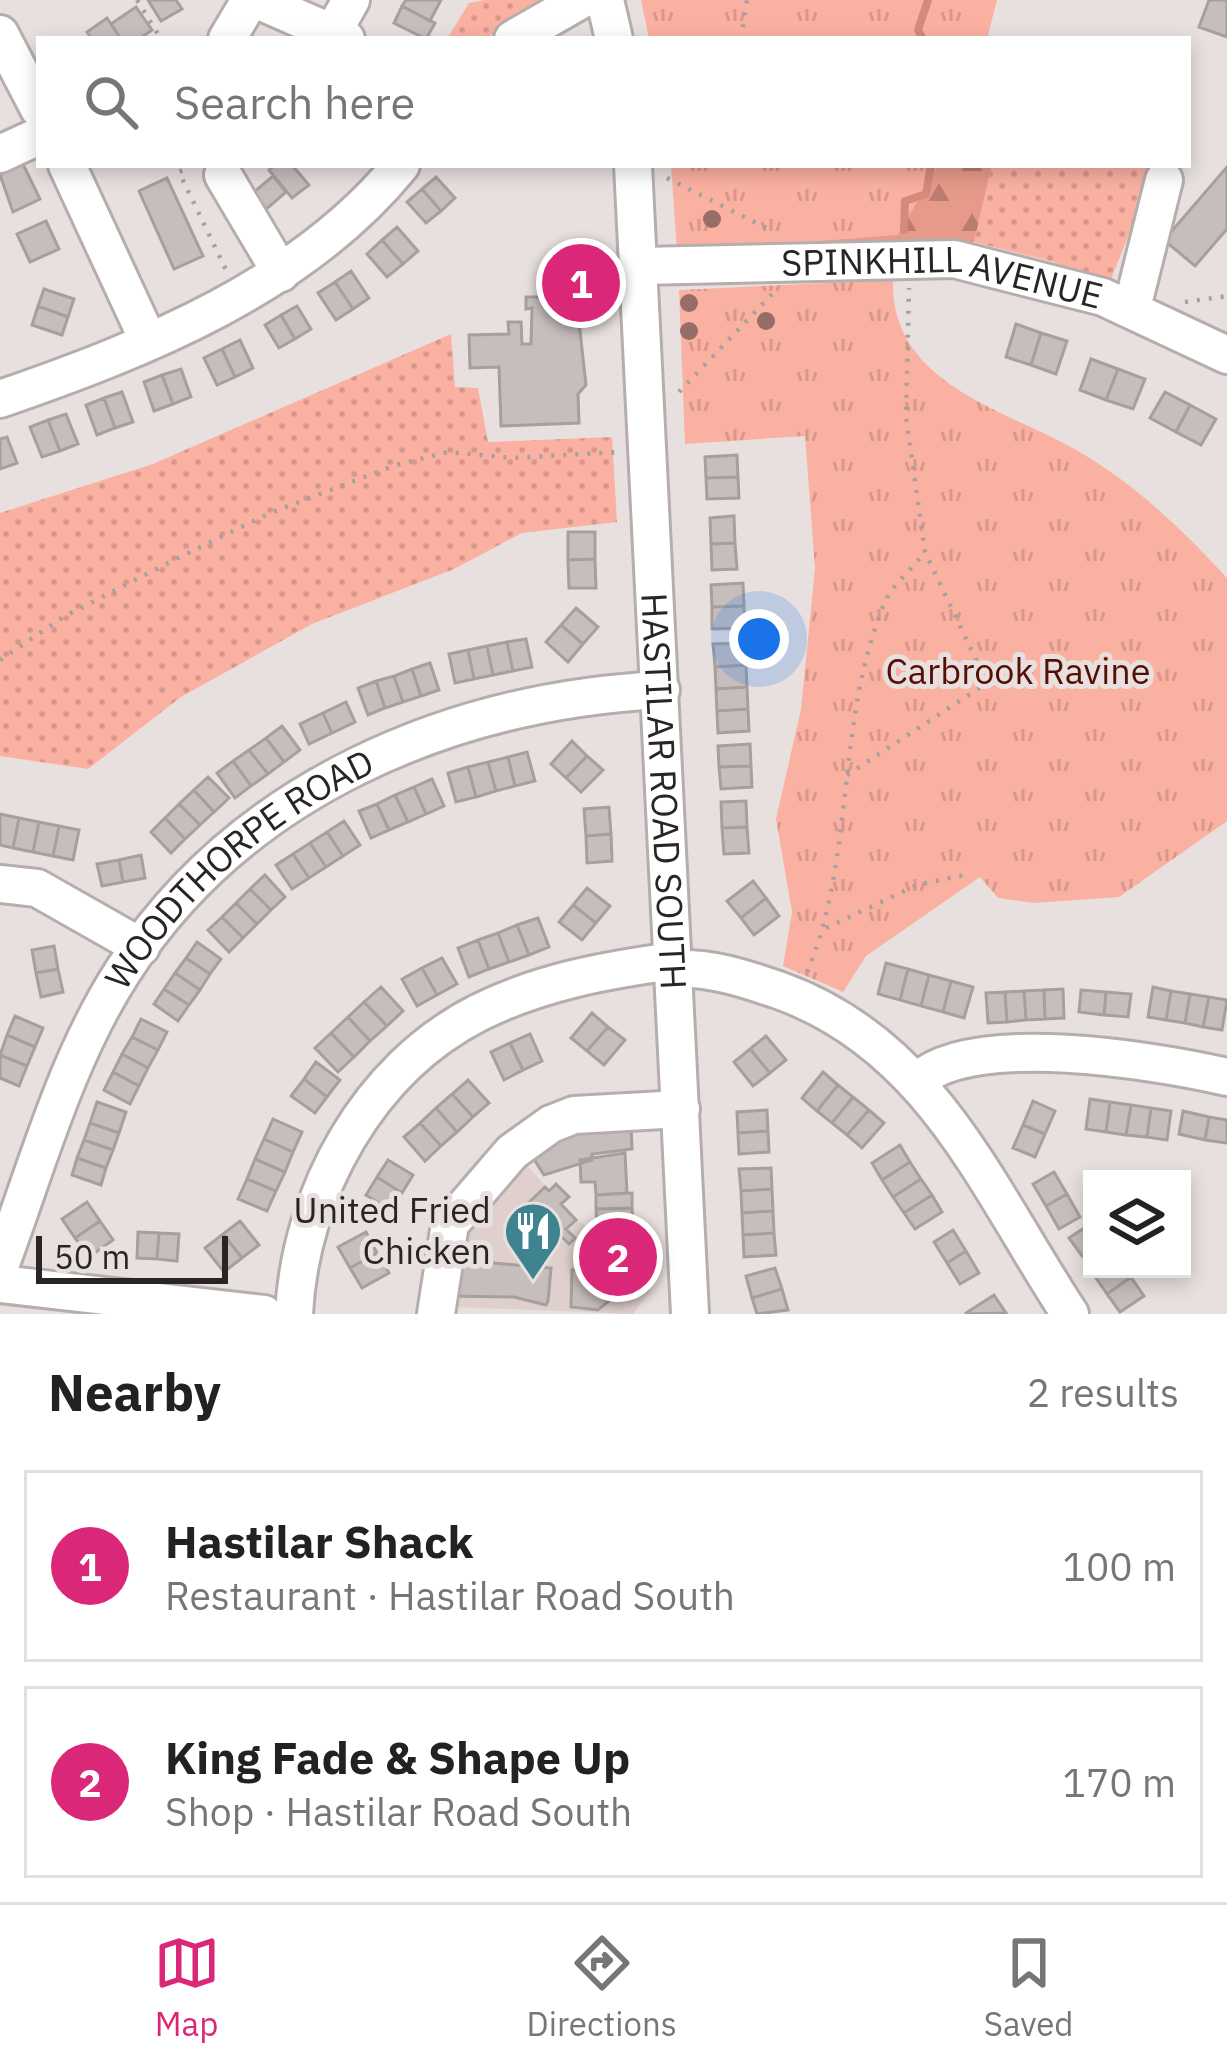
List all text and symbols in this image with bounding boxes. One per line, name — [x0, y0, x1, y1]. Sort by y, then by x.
search box — [36, 36, 1191, 168]
icon: search — [78, 69, 144, 135]
text: Search here — [174, 73, 415, 131]
street label: SPINKHILL AVENUE — [781, 235, 1108, 319]
pin: 1 — [542, 238, 620, 328]
street label: HASTILAR ROAD SOUTH — [631, 592, 698, 991]
your location — [729, 609, 789, 669]
park label: Carbrook Ravine — [885, 647, 1151, 694]
street label: WOODTHORPE ROAD — [94, 738, 381, 998]
map controls — [1083, 1170, 1191, 1278]
button: layers — [1083, 1170, 1191, 1278]
place label: United Fried Chicken — [293, 1186, 491, 1274]
restaurant icon: United Fried Chicken — [502, 1200, 564, 1282]
pin: 2 — [579, 1212, 657, 1302]
scale bar — [36, 1230, 228, 1283]
text: 50 m — [54, 1235, 130, 1278]
text: Nearby — [48, 1359, 221, 1425]
text: 2 results — [1027, 1367, 1179, 1418]
text: Hastilar Shack — [165, 1512, 473, 1570]
text: 1 — [78, 1541, 102, 1592]
text: 100 m — [1063, 1541, 1176, 1592]
text: Restaurant · Hastilar Road South — [165, 1570, 735, 1621]
text: King Fade & Shape Up — [165, 1728, 630, 1786]
text: 2 — [78, 1757, 102, 1808]
text: 170 m — [1063, 1757, 1176, 1808]
text: Shop · Hastilar Road South — [165, 1786, 632, 1837]
tab: Map — [154, 1930, 220, 2045]
tab: Directions — [527, 1930, 677, 2045]
tab: Saved — [984, 1930, 1073, 2045]

